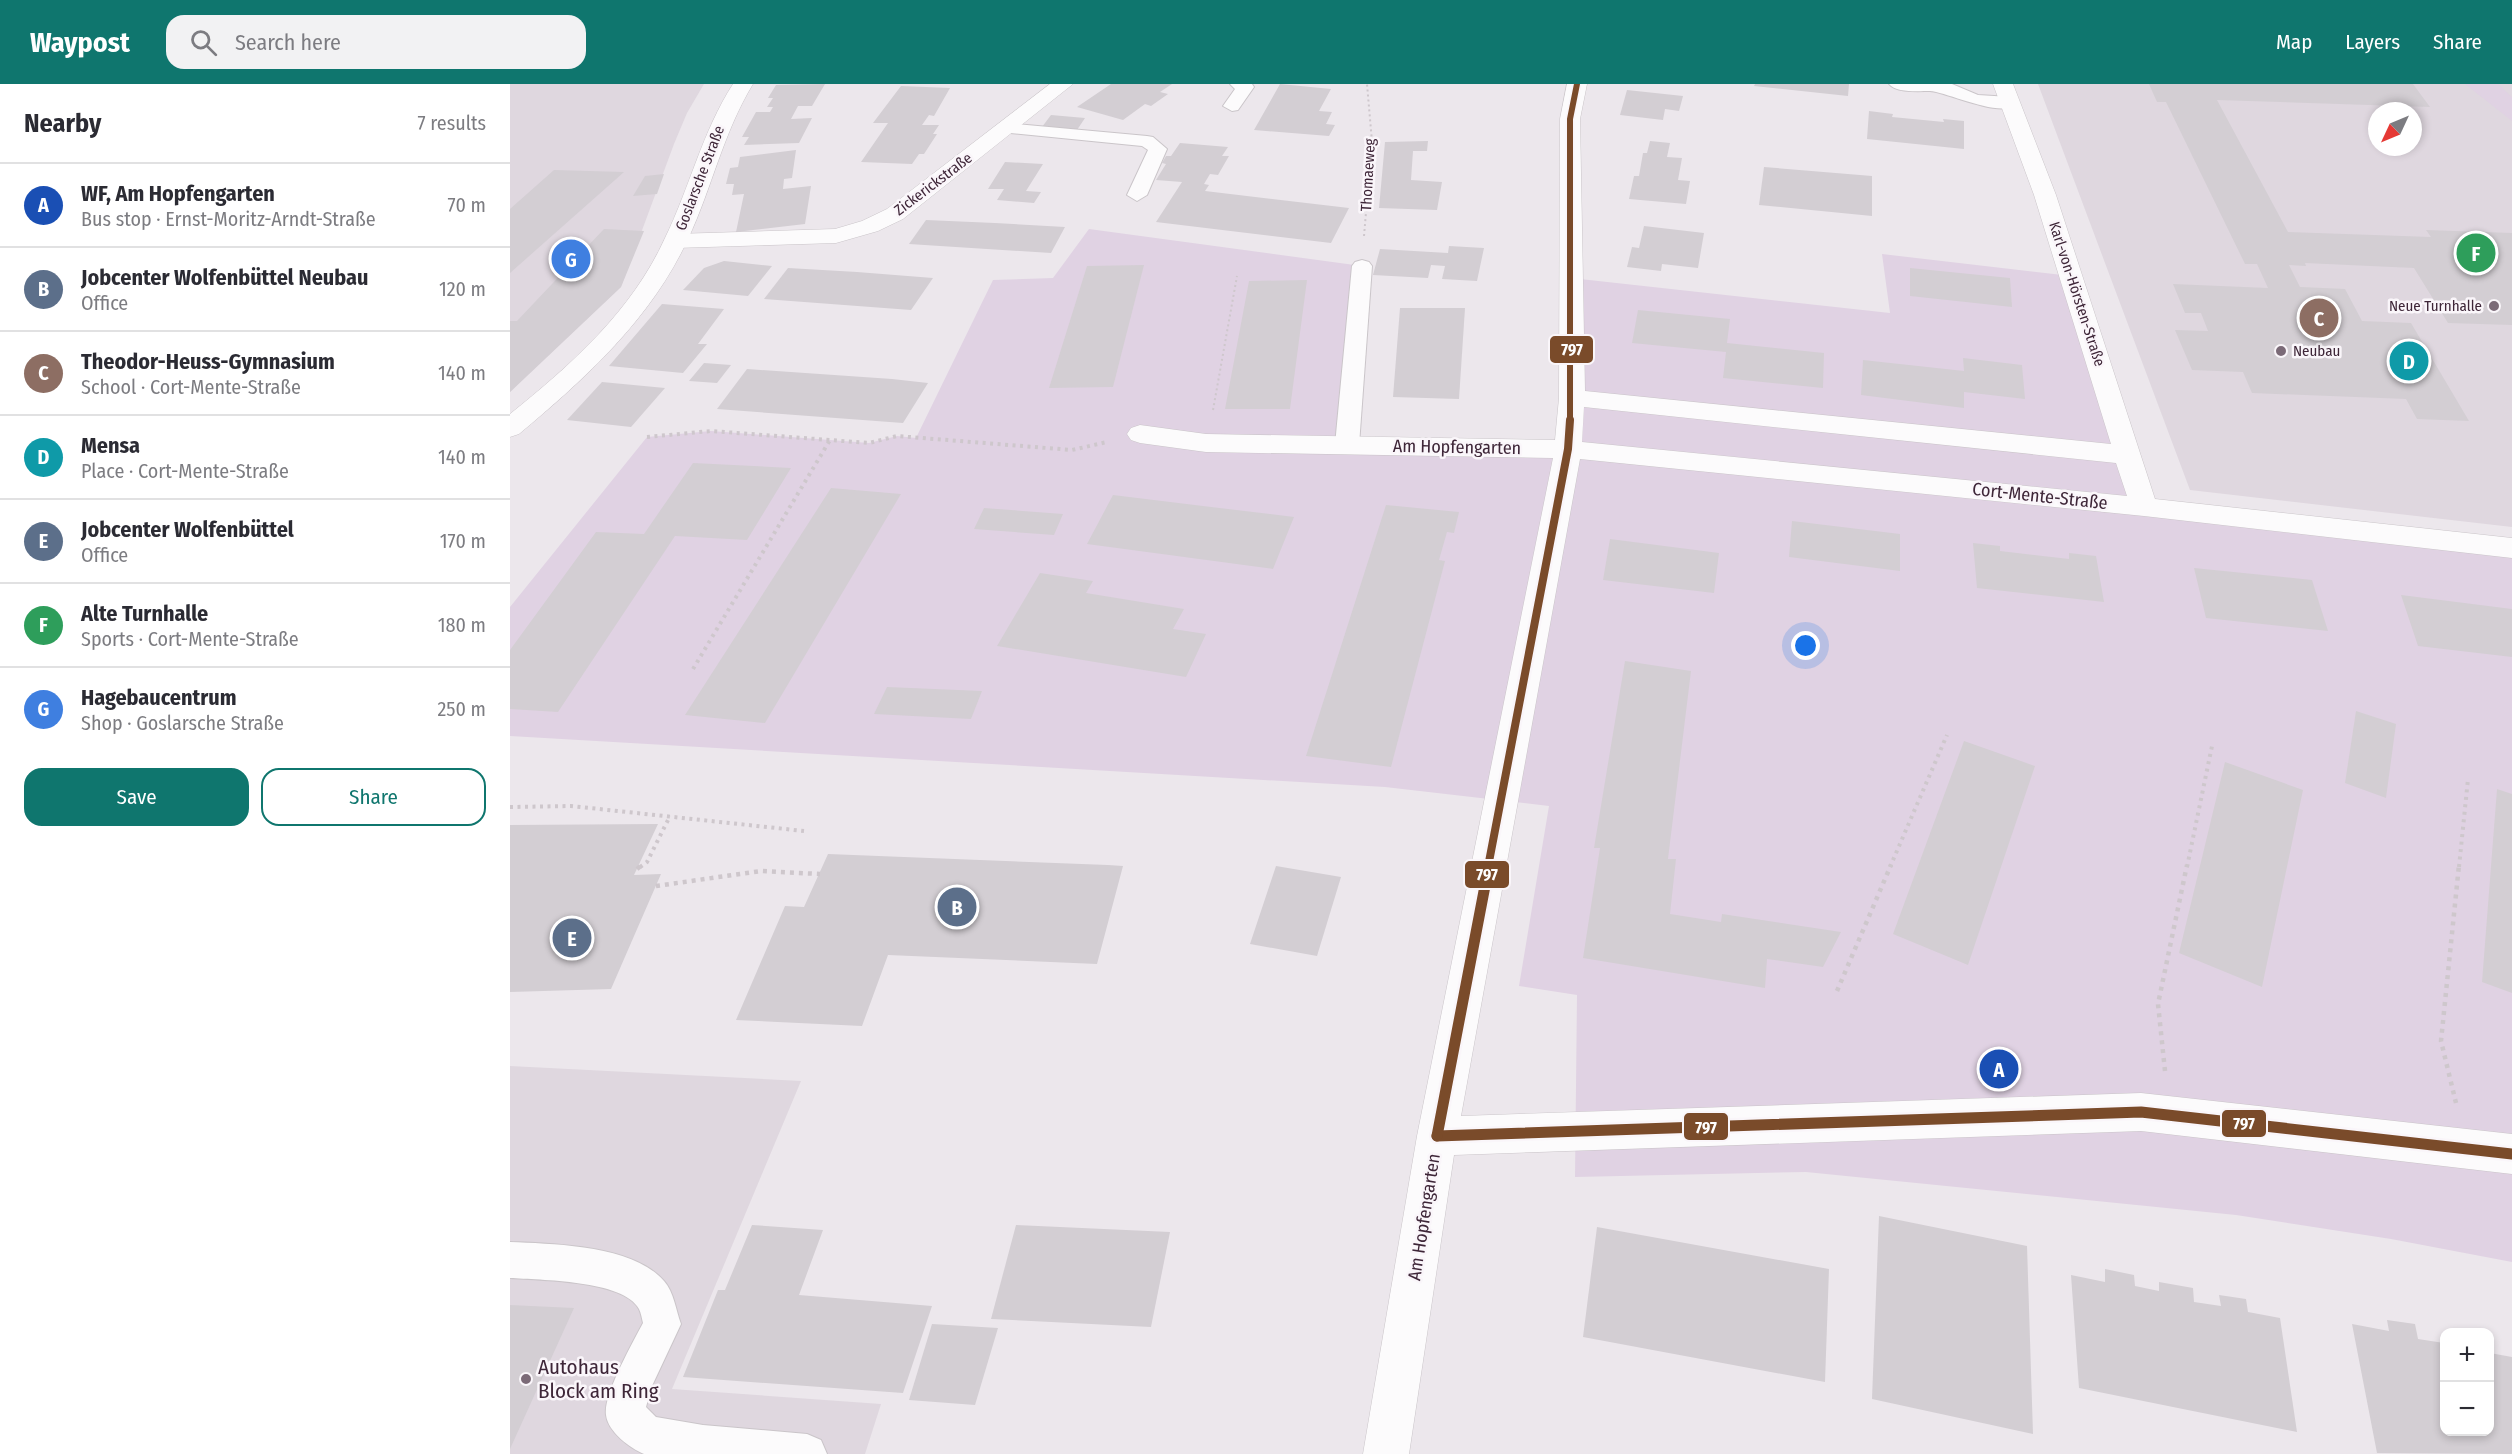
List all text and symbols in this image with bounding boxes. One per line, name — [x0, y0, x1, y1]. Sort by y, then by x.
search box — [166, 15, 586, 69]
text: Waypost — [30, 26, 130, 59]
icon: search — [187, 26, 220, 59]
text: Search here — [235, 29, 341, 56]
text: Map — [2276, 29, 2312, 55]
text: Layers — [2345, 29, 2400, 55]
text: Share — [2433, 29, 2482, 55]
north arrow — [2368, 102, 2422, 156]
text: Nearby — [24, 108, 101, 139]
text: 7 results — [418, 111, 486, 135]
street label: Goslarsche Straße — [672, 123, 728, 233]
street label: Thomaeweg — [1357, 138, 1379, 212]
street label: Zickerickstraße — [891, 149, 975, 219]
text: WF, Am Hopfengarten — [81, 180, 275, 207]
text: A — [38, 193, 49, 217]
text: 70 m — [448, 193, 486, 217]
text: Bus stop · Ernst-Moritz-Arndt-Straße — [81, 207, 376, 231]
street label: Karl-von-Hörsten-Straße — [2045, 220, 2109, 368]
pin: F — [2456, 230, 2496, 276]
pin: G — [552, 236, 590, 282]
text: Jobcenter Wolfenbüttel Neubau — [81, 264, 368, 291]
text: B — [38, 277, 49, 301]
text: 120 m — [439, 277, 486, 301]
text: Office — [81, 291, 128, 315]
pin: C — [2300, 296, 2338, 340]
place label: Neue Turnhalle — [2389, 297, 2482, 315]
marker: Neue Turnhalle — [2487, 299, 2501, 313]
line badge: 797 — [1549, 335, 1594, 364]
pin: D — [2390, 338, 2428, 384]
text: 797 — [1561, 340, 1583, 359]
place label: Neubau — [2293, 342, 2340, 360]
marker: Neubau — [2274, 344, 2288, 358]
text: Theodor-Heuss-Gymnasium — [81, 348, 335, 375]
text: C — [38, 361, 49, 385]
text: 140 m — [438, 361, 486, 385]
text: School · Cort-Mente-Straße — [81, 375, 301, 399]
text: Mensa — [81, 432, 140, 459]
street label: Am Hopfengarten — [1393, 435, 1521, 459]
text: D — [38, 445, 49, 469]
text: 140 m — [438, 445, 486, 469]
text: Place · Cort-Mente-Straße — [81, 459, 289, 483]
street label: Cort-Mente-Straße — [1971, 478, 2109, 514]
text: Jobcenter Wolfenbüttel — [81, 516, 294, 543]
text: E — [39, 529, 48, 553]
text: 170 m — [440, 529, 486, 553]
text: Office — [81, 543, 128, 567]
text: Alte Turnhalle — [81, 600, 208, 627]
text: F — [39, 613, 48, 637]
text: 180 m — [438, 613, 486, 637]
text: Sports · Cort-Mente-Straße — [81, 627, 299, 651]
your location — [1791, 631, 1820, 660]
text: Hagebaucentrum — [81, 684, 237, 711]
text: G — [38, 697, 49, 721]
text: 250 m — [438, 697, 486, 721]
text: Shop · Goslarsche Straße — [81, 711, 284, 735]
button: Save — [24, 768, 249, 826]
button: Share — [261, 768, 486, 826]
line badge: 797 — [1464, 860, 1510, 889]
text: 797 — [1476, 865, 1498, 884]
pin: B — [938, 884, 976, 930]
pin: E — [552, 916, 592, 960]
pin: A — [1980, 1046, 2018, 1092]
line badge: 797 — [2221, 1109, 2267, 1138]
line badge: 797 — [1683, 1112, 1729, 1141]
text: 797 — [2233, 1114, 2255, 1133]
text: 797 — [1695, 1118, 1717, 1137]
street label: Am Hopfengarten — [1403, 1152, 1445, 1282]
map controls — [2440, 1328, 2494, 1436]
button: + — [2440, 1328, 2494, 1382]
place label: Autohaus Block am Ring — [538, 1354, 659, 1404]
marker: Autohaus Block am Ring — [519, 1372, 533, 1386]
button: − — [2440, 1382, 2494, 1436]

